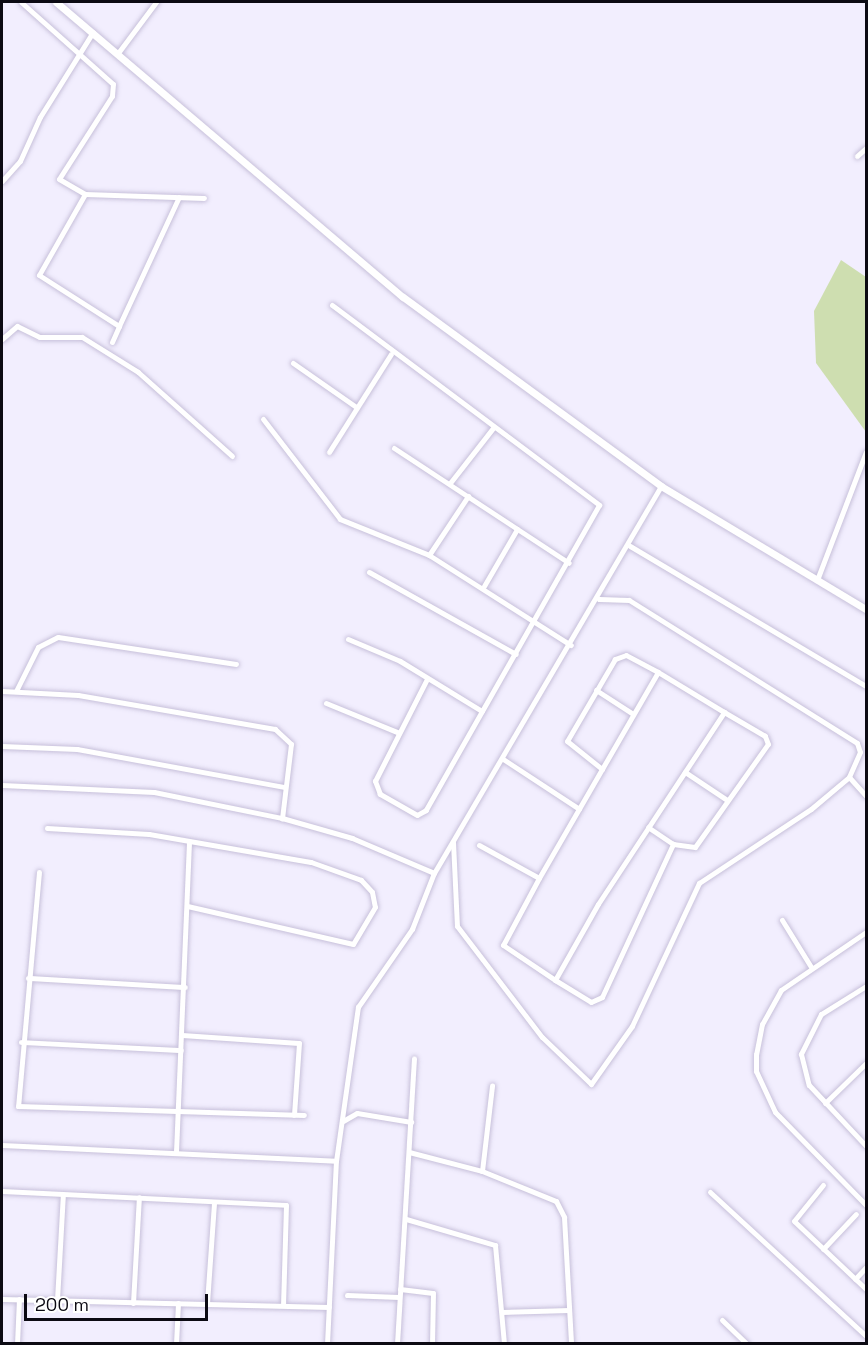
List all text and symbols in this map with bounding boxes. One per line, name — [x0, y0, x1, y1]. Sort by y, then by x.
scale bar — [27, 1282, 212, 1320]
text: 200 m — [35, 1293, 89, 1316]

